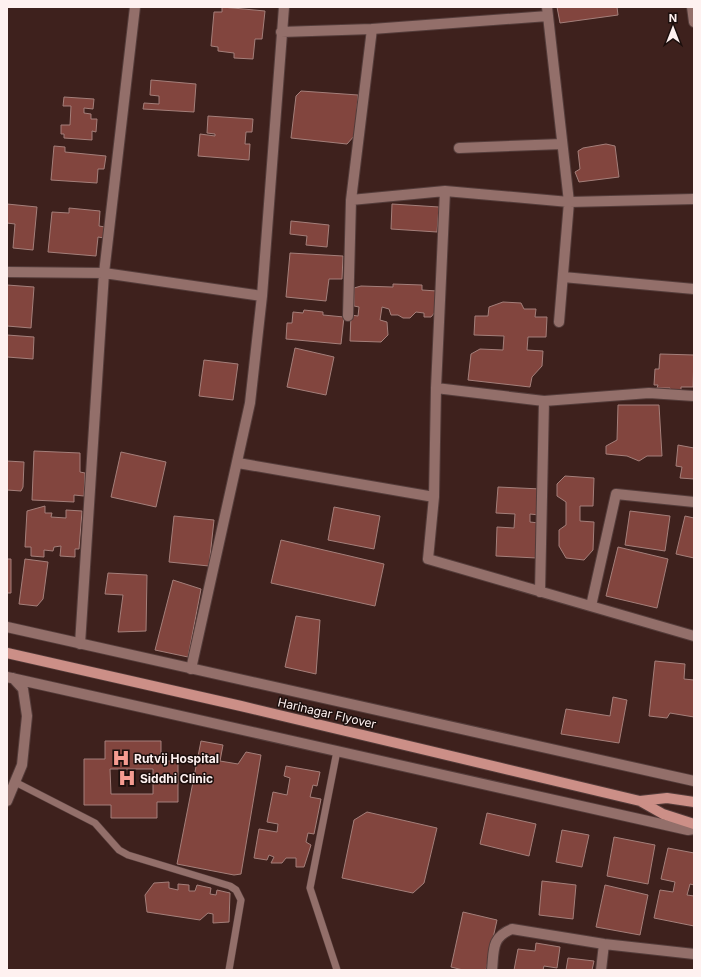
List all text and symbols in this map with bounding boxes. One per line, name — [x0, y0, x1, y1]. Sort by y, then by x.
north arrow — [653, 8, 693, 48]
text: N — [669, 11, 677, 25]
street label: Harinagar Flyover — [276, 694, 378, 732]
hospital icon: Rutvij Hospital — [111, 748, 131, 768]
place label: Rutvij Hospital — [134, 751, 219, 766]
hospital icon: Siddhi Clinic — [117, 768, 137, 788]
place label: Siddhi Clinic — [140, 771, 213, 786]

